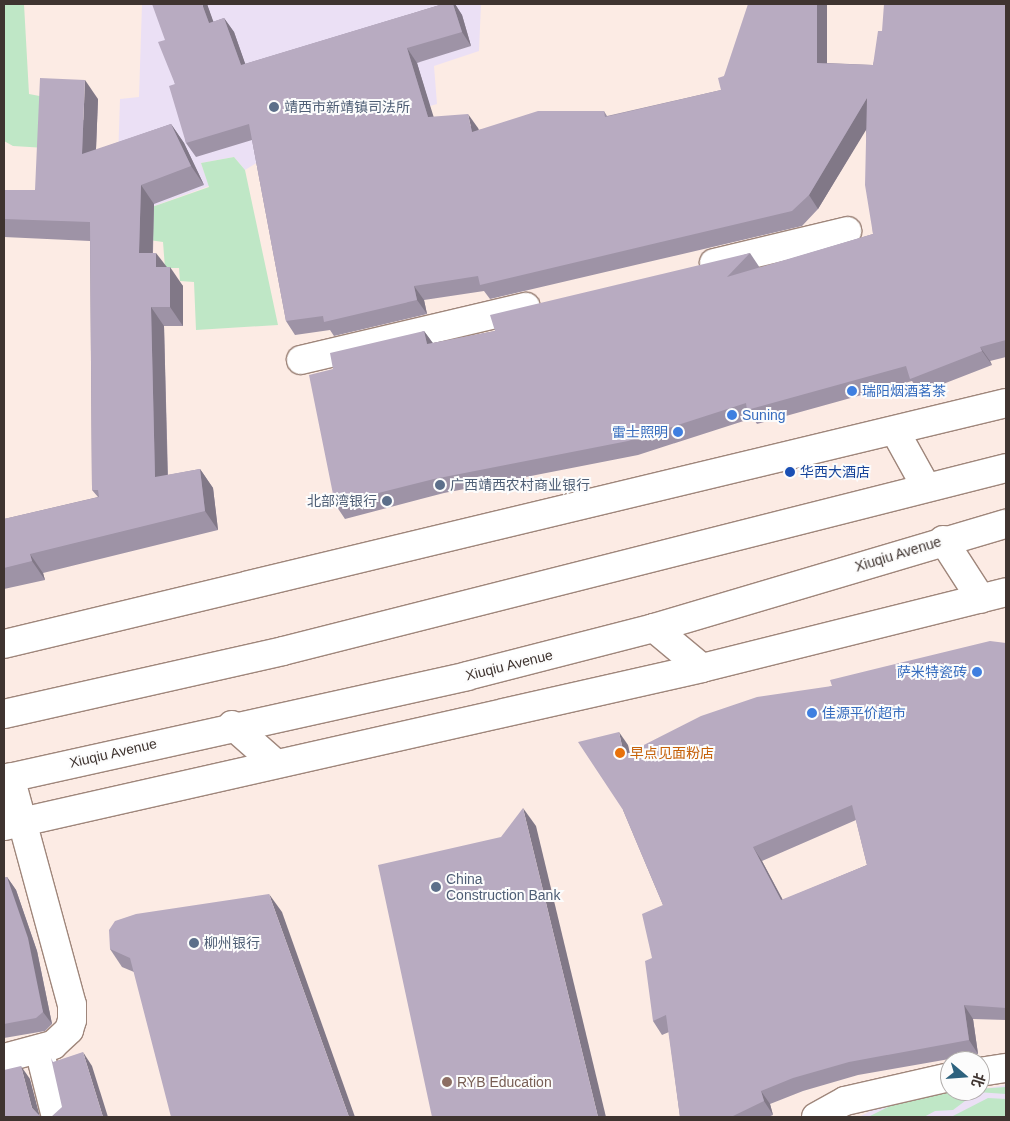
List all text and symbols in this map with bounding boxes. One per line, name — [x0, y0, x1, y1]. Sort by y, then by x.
place label: 靖西市新靖镇司法所 — [284, 99, 410, 115]
marker: 靖西市新靖镇司法所 — [268, 101, 280, 113]
place label: 瑞阳烟酒茗茶 — [862, 383, 946, 399]
marker: 瑞阳烟酒茗茶 — [846, 385, 858, 397]
place label: Suning — [742, 407, 786, 423]
marker: Suning — [726, 409, 738, 421]
place label: 雷士照明 — [612, 424, 668, 440]
marker: 雷士照明 — [672, 426, 684, 438]
place label: 华西大酒店 — [800, 464, 870, 480]
marker: 华西大酒店 — [784, 466, 796, 478]
place label: 广西靖西农村商业银行 — [450, 477, 590, 493]
marker: 广西靖西农村商业银行 — [434, 479, 446, 491]
place label: 北部湾银行 — [307, 493, 377, 509]
marker: 北部湾银行 — [381, 495, 393, 507]
street label: Xiuqiu Avenue — [852, 533, 944, 575]
street label: Xiuqiu Avenue — [463, 646, 555, 684]
place label: 萨米特瓷砖 — [897, 664, 967, 680]
marker: 萨米特瓷砖 — [971, 666, 983, 678]
place label: 佳源平价超市 — [822, 705, 906, 721]
marker: 佳源平价超市 — [806, 707, 818, 719]
street label: Xiuqiu Avenue — [67, 735, 159, 771]
place label: 早点见面粉店 — [630, 745, 714, 761]
marker: 早点见面粉店 — [614, 747, 626, 759]
place label: China Construction Bank — [446, 871, 560, 904]
marker: China Construction Bank — [430, 881, 442, 893]
place label: 柳州银行 — [204, 935, 260, 951]
marker: 柳州银行 — [188, 937, 200, 949]
north arrow — [940, 1051, 990, 1101]
text: 北 — [969, 1071, 988, 1089]
place label: RYB Education — [457, 1074, 552, 1090]
marker: RYB Education — [441, 1076, 453, 1088]

